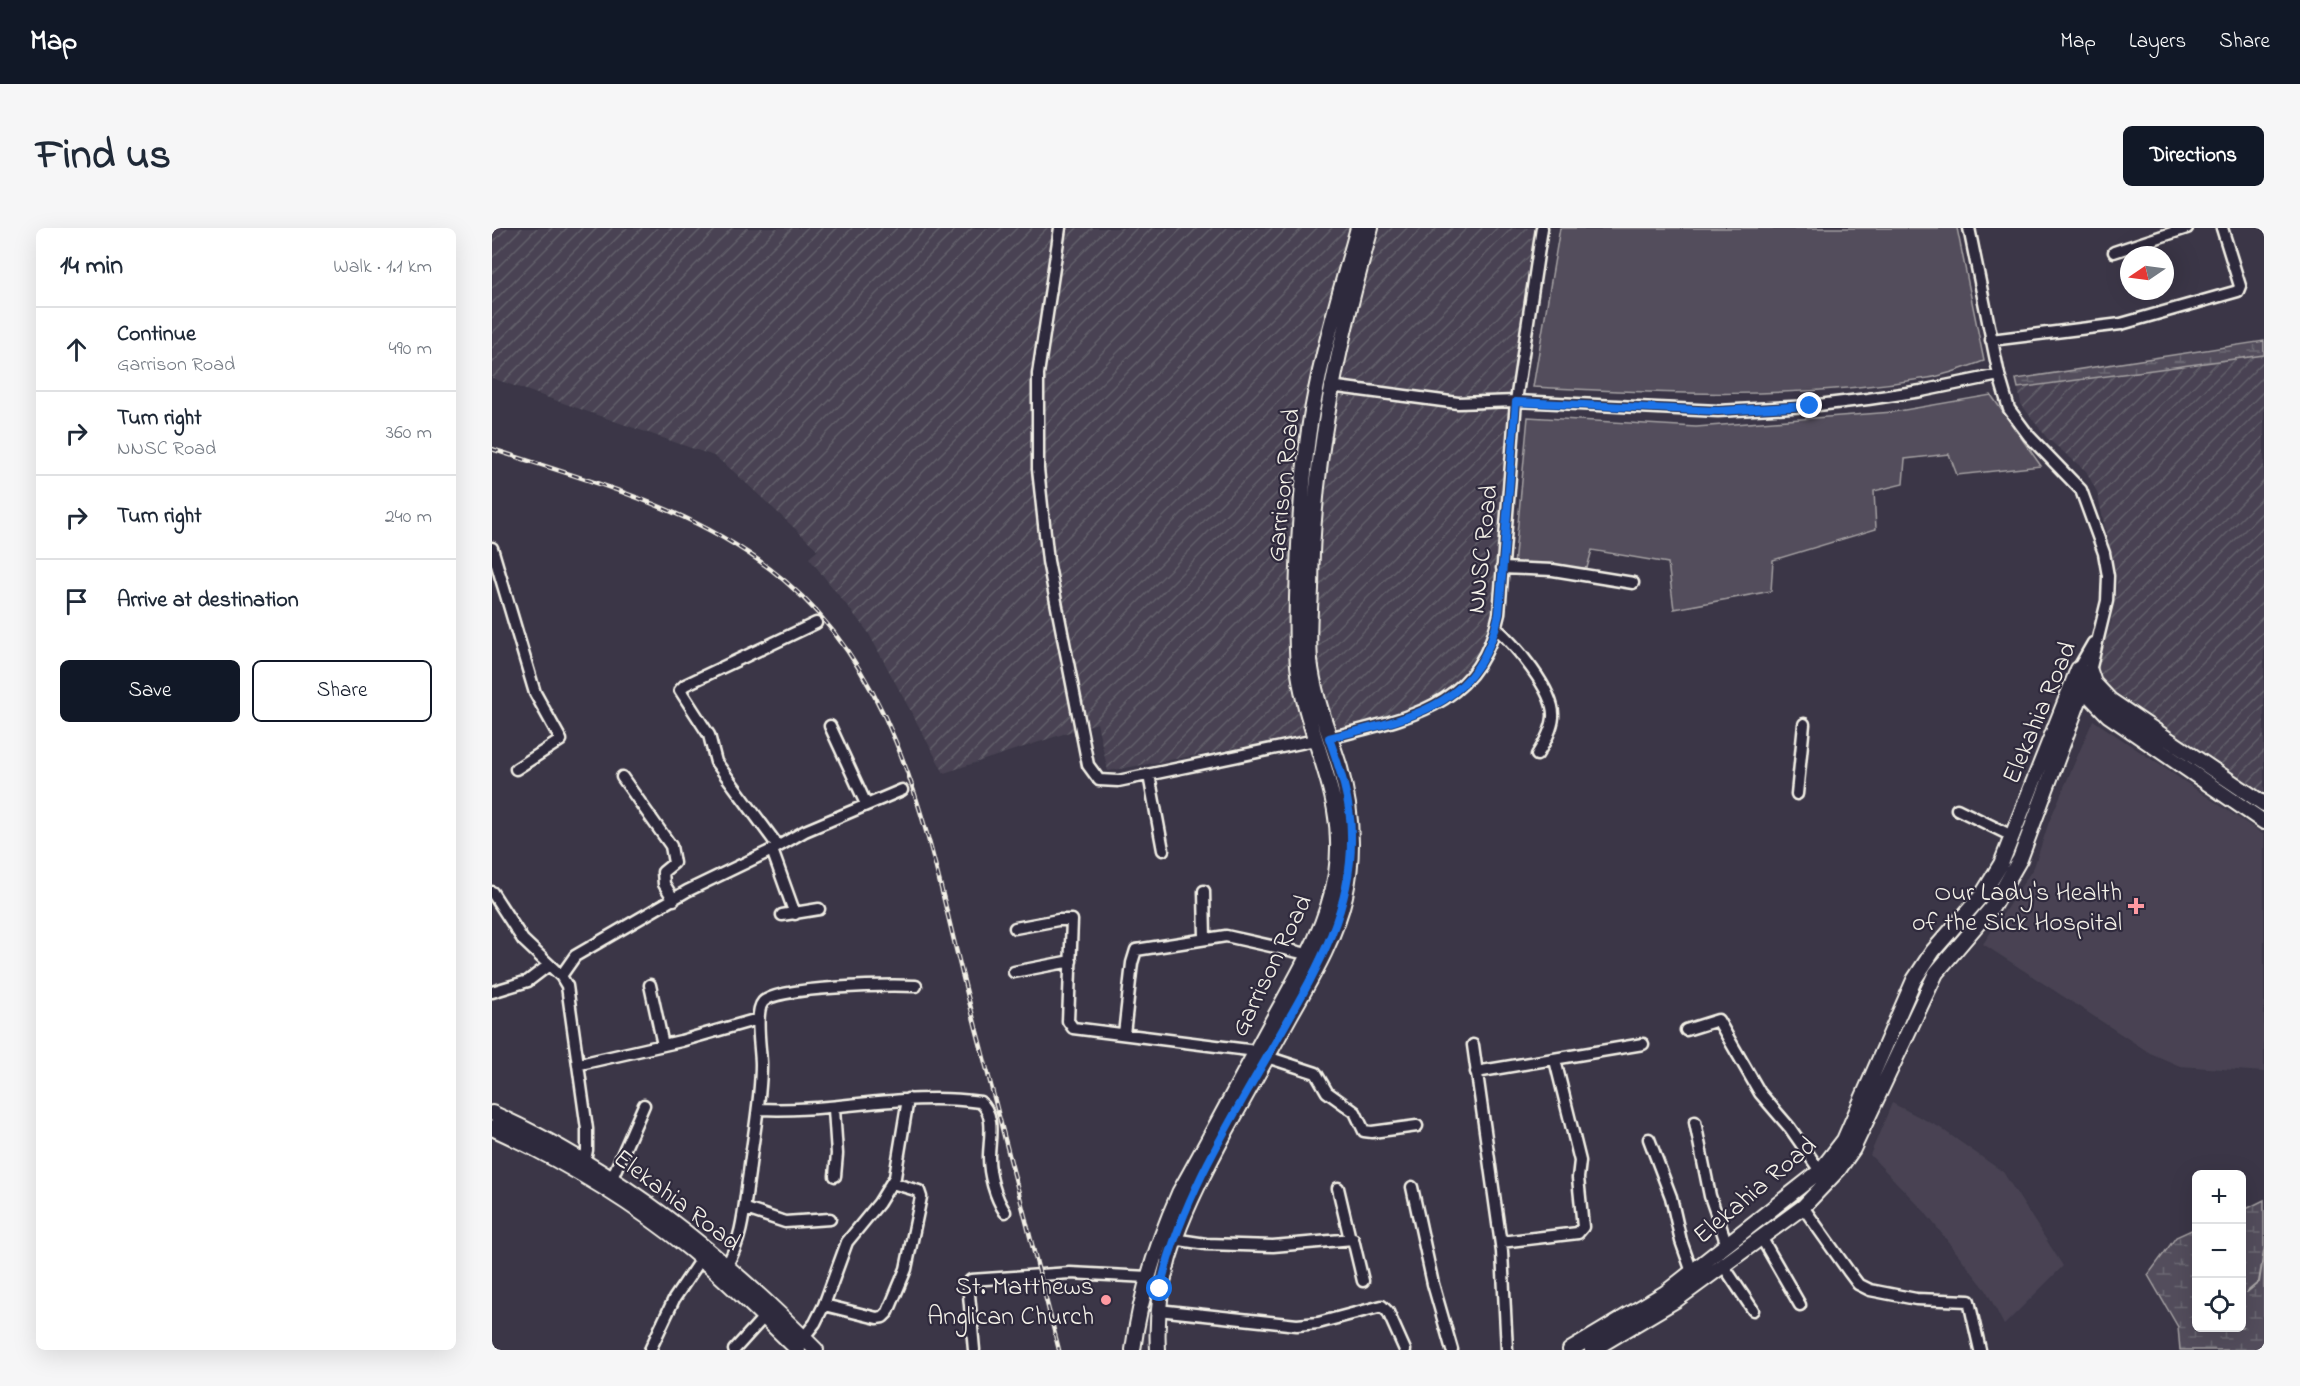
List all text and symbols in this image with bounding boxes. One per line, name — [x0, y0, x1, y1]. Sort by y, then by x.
text: Map — [30, 22, 77, 63]
text: Map — [2060, 27, 2096, 57]
text: Layers — [2129, 27, 2186, 57]
text: Share — [2219, 27, 2270, 57]
text: Find us — [36, 126, 171, 187]
button: Directions — [2123, 126, 2264, 186]
north arrow — [2120, 246, 2174, 300]
text: 14 min — [60, 248, 123, 286]
text: Walk · 1.1 km — [333, 253, 432, 282]
text: Continue — [117, 319, 196, 351]
icon: ahead — [60, 333, 93, 366]
text: 490 m — [389, 335, 432, 364]
text: Garrison Road — [117, 351, 235, 380]
route end — [1796, 392, 1822, 418]
text: Turn right — [117, 403, 202, 435]
street label: Garrison Road — [1258, 406, 1312, 564]
icon: right — [60, 417, 93, 450]
text: 360 m — [386, 419, 432, 448]
text: NNSC Road — [117, 435, 216, 464]
street label: NNSC Road — [1458, 483, 1510, 616]
icon: right — [60, 501, 93, 534]
text: Turn right — [117, 501, 202, 533]
text: 240 m — [385, 503, 432, 532]
icon: arrive — [60, 585, 93, 618]
text: Arrive at destination — [117, 585, 299, 617]
street label: Elekahia Road — [1994, 636, 2088, 790]
button: Save — [60, 660, 240, 722]
button: Share — [252, 660, 432, 722]
place label: Our Lady's Health of the Sick Hospital — [1912, 875, 2122, 943]
street label: Garrison Road — [1222, 889, 1324, 1044]
marker: Our Lady's Health of the Sick Hospital — [2127, 897, 2145, 915]
street label: Elekahia Road — [1686, 1128, 1826, 1254]
street label: Elekahia Road — [604, 1141, 748, 1262]
map controls — [2192, 1170, 2246, 1332]
button: + — [2192, 1170, 2246, 1224]
button: − — [2192, 1224, 2246, 1278]
place label: St. Matthews Anglican Church — [927, 1269, 1094, 1337]
route start — [1146, 1275, 1172, 1301]
button: locate — [2192, 1278, 2246, 1332]
marker: St. Matthews Anglican Church — [1099, 1293, 1113, 1307]

